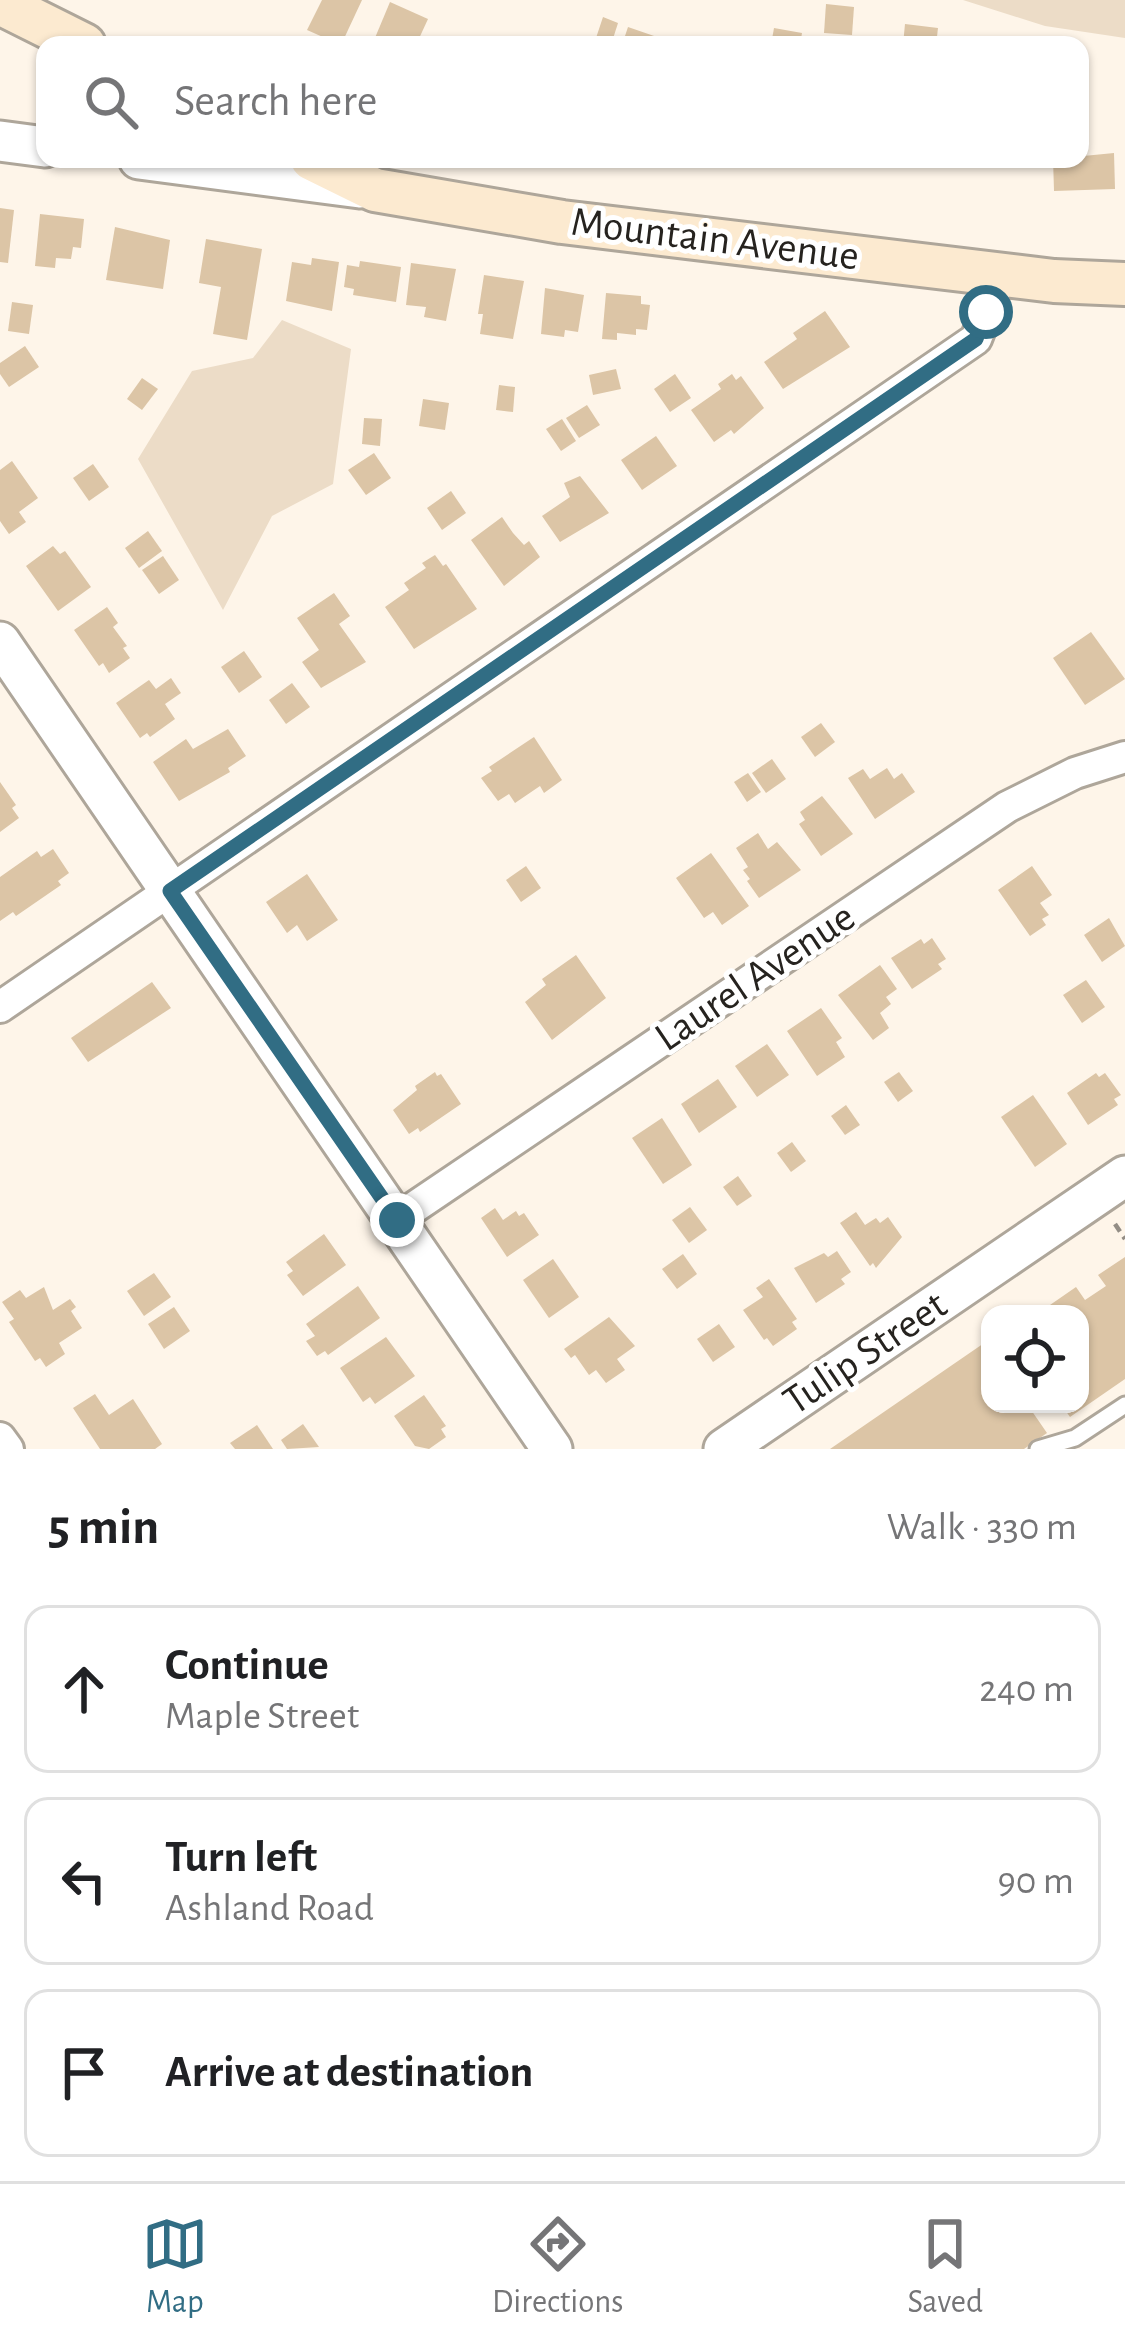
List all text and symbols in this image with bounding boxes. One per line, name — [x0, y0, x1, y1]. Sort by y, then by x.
search box — [36, 36, 1089, 168]
icon: search — [78, 69, 144, 135]
text: Search here — [174, 79, 377, 124]
street label: Mountain Avenue — [569, 201, 861, 277]
route start — [959, 285, 1013, 339]
street label: Laurel Avenue — [648, 895, 862, 1059]
route end — [370, 1193, 424, 1247]
street label: Tulip Street — [776, 1283, 954, 1423]
map controls — [981, 1305, 1089, 1413]
button: locate — [981, 1305, 1089, 1413]
text: 5 min — [48, 1502, 159, 1553]
text: Walk · 330 m — [887, 1508, 1077, 1547]
text: Continue — [165, 1643, 329, 1688]
icon: ahead — [51, 1656, 117, 1722]
text: 240 m — [979, 1670, 1074, 1709]
text: Maple Street — [165, 1697, 359, 1736]
text: Turn left — [165, 1835, 317, 1880]
icon: left — [51, 1848, 117, 1914]
text: 90 m — [997, 1862, 1074, 1901]
text: Ashland Road — [165, 1889, 374, 1928]
icon: arrive — [51, 2040, 117, 2106]
text: Arrive at destination — [165, 2050, 533, 2095]
tab: Map — [142, 2211, 208, 2323]
tab: Directions — [492, 2211, 623, 2323]
tab: Saved — [907, 2211, 983, 2323]

